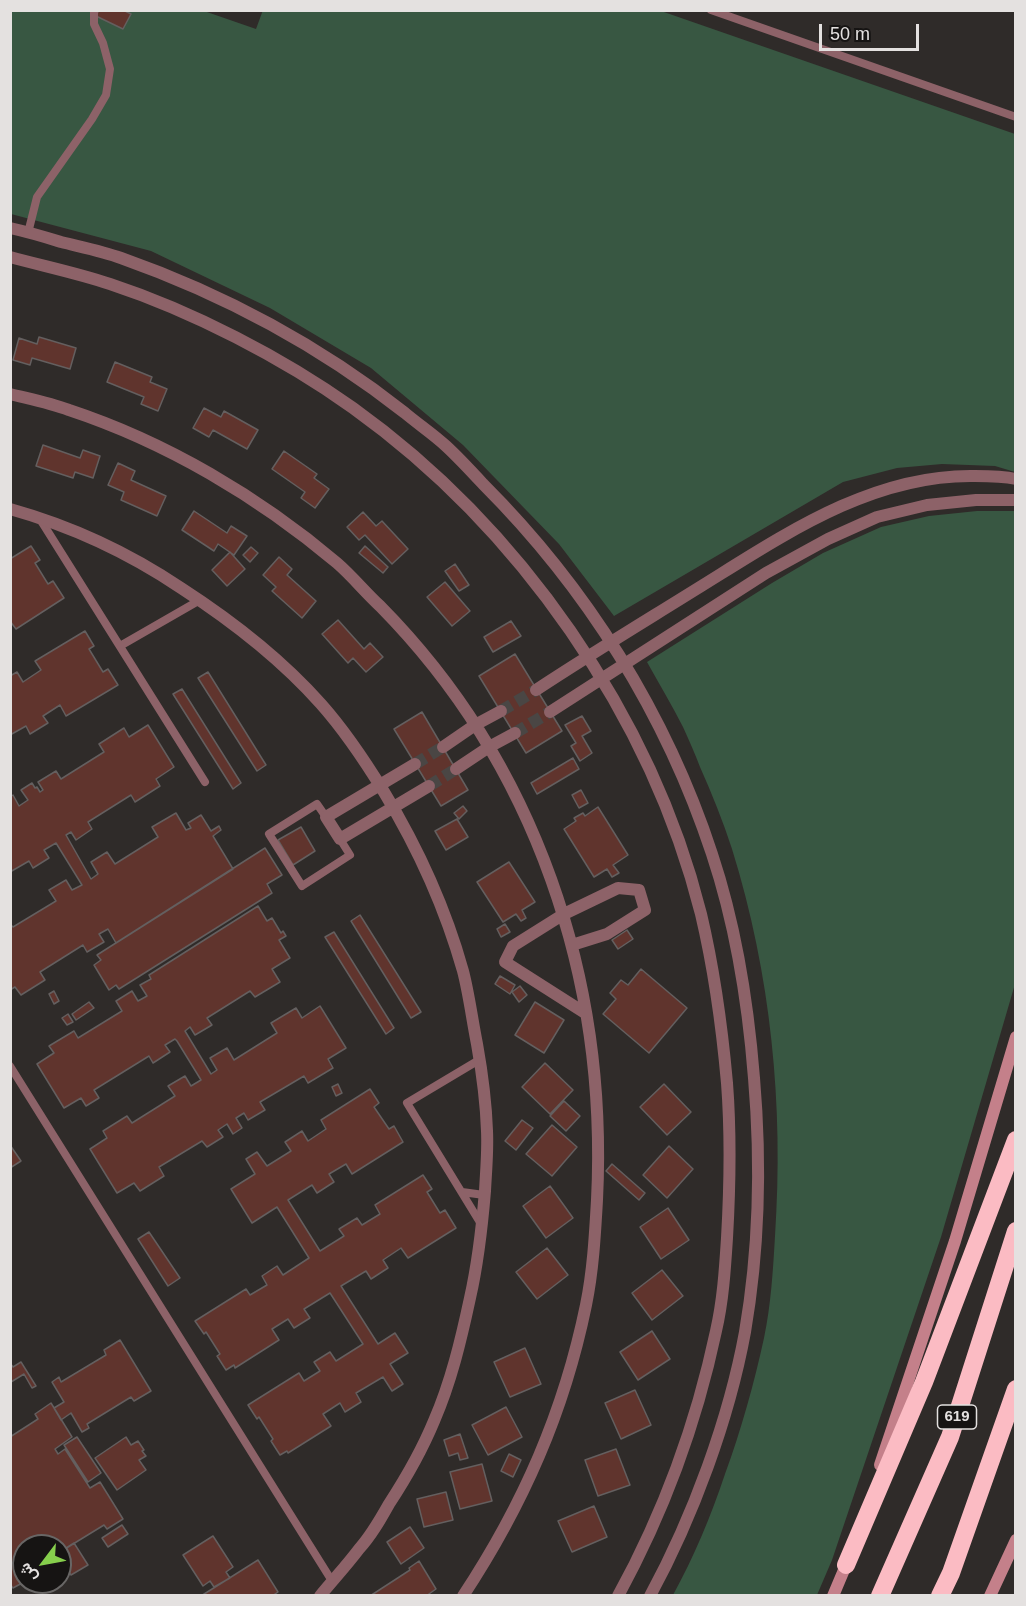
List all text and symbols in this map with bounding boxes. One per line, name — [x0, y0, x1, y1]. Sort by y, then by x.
scale bar — [822, 12, 922, 50]
text: 50 m — [830, 24, 870, 44]
road number: 619 — [938, 1405, 976, 1429]
north arrow — [12, 1534, 72, 1594]
text: ش — [16, 1560, 40, 1585]

